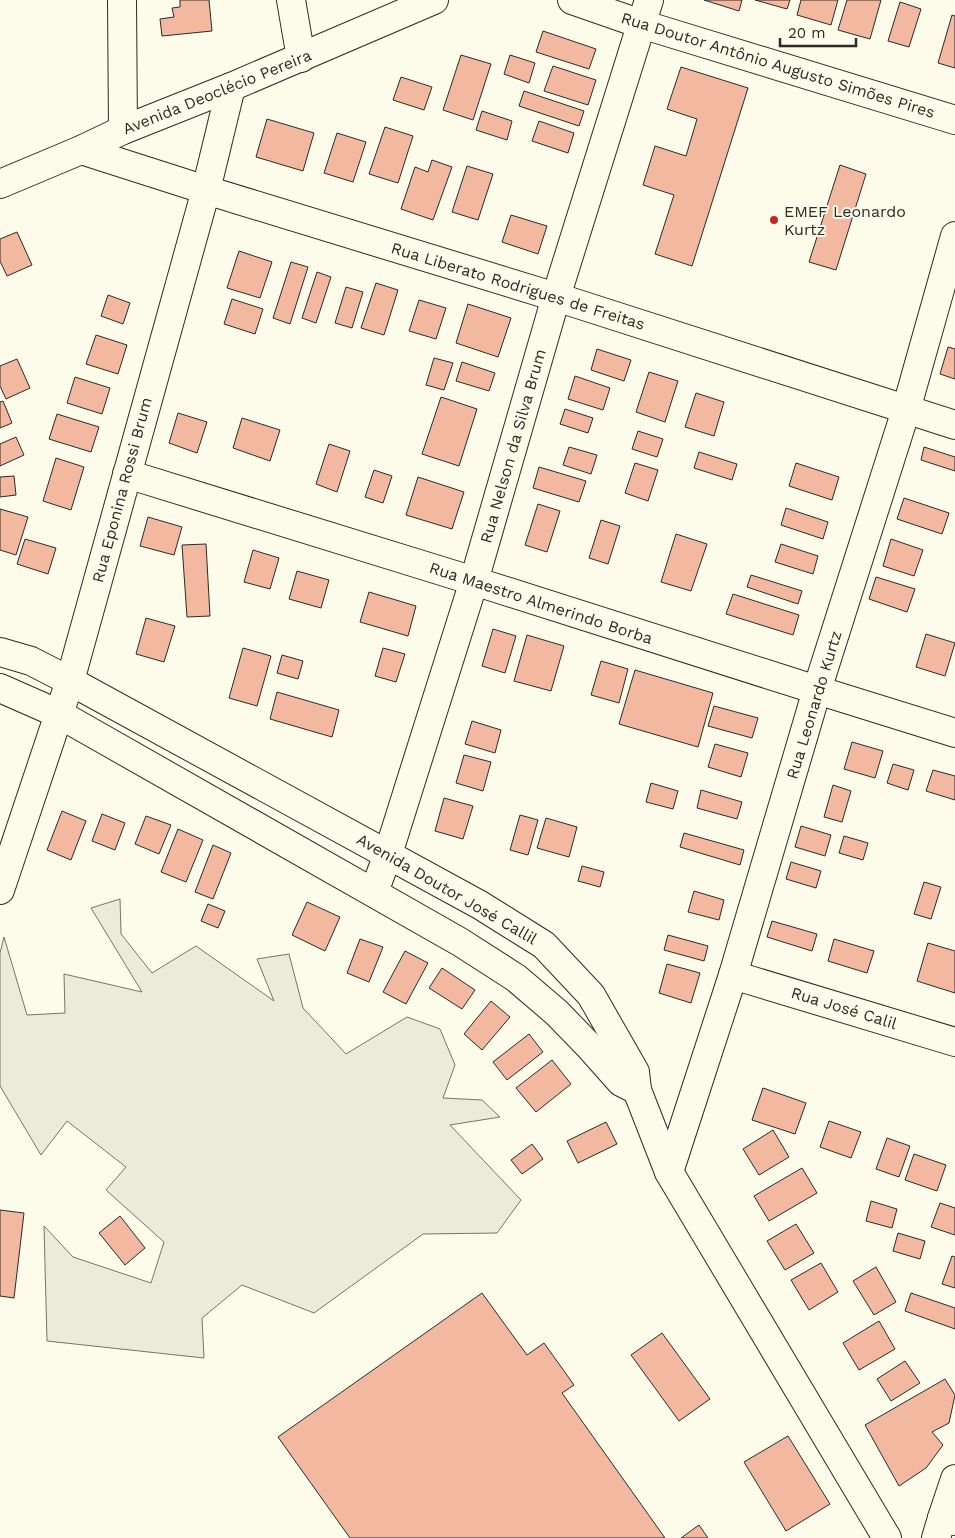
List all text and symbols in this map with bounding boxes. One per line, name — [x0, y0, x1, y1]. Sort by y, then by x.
street label: Rua Doutor Antônio Augusto Simões Pires — [619, 8, 937, 122]
scale bar — [780, 15, 856, 47]
text: 20 m — [788, 24, 826, 42]
street label: Avenida Deoclécio Pereira — [120, 45, 314, 139]
place label: EMEF Leonardo Kurtz — [784, 202, 906, 239]
marker: EMEF Leonardo Kurtz — [768, 214, 780, 226]
street label: Rua Liberato Rodrigues de Freitas — [389, 238, 647, 334]
street label: Rua Nelson da Silva Brum — [476, 347, 550, 545]
street label: Rua Eponina Rossi Brum — [88, 395, 156, 585]
street label: Rua Maestro Almerindo Borba — [427, 558, 655, 648]
street label: Rua Leonardo Kurtz — [782, 628, 846, 782]
street label: Avenida Doutor José Callil — [353, 829, 541, 949]
street label: Rua José Calil — [789, 983, 899, 1033]

